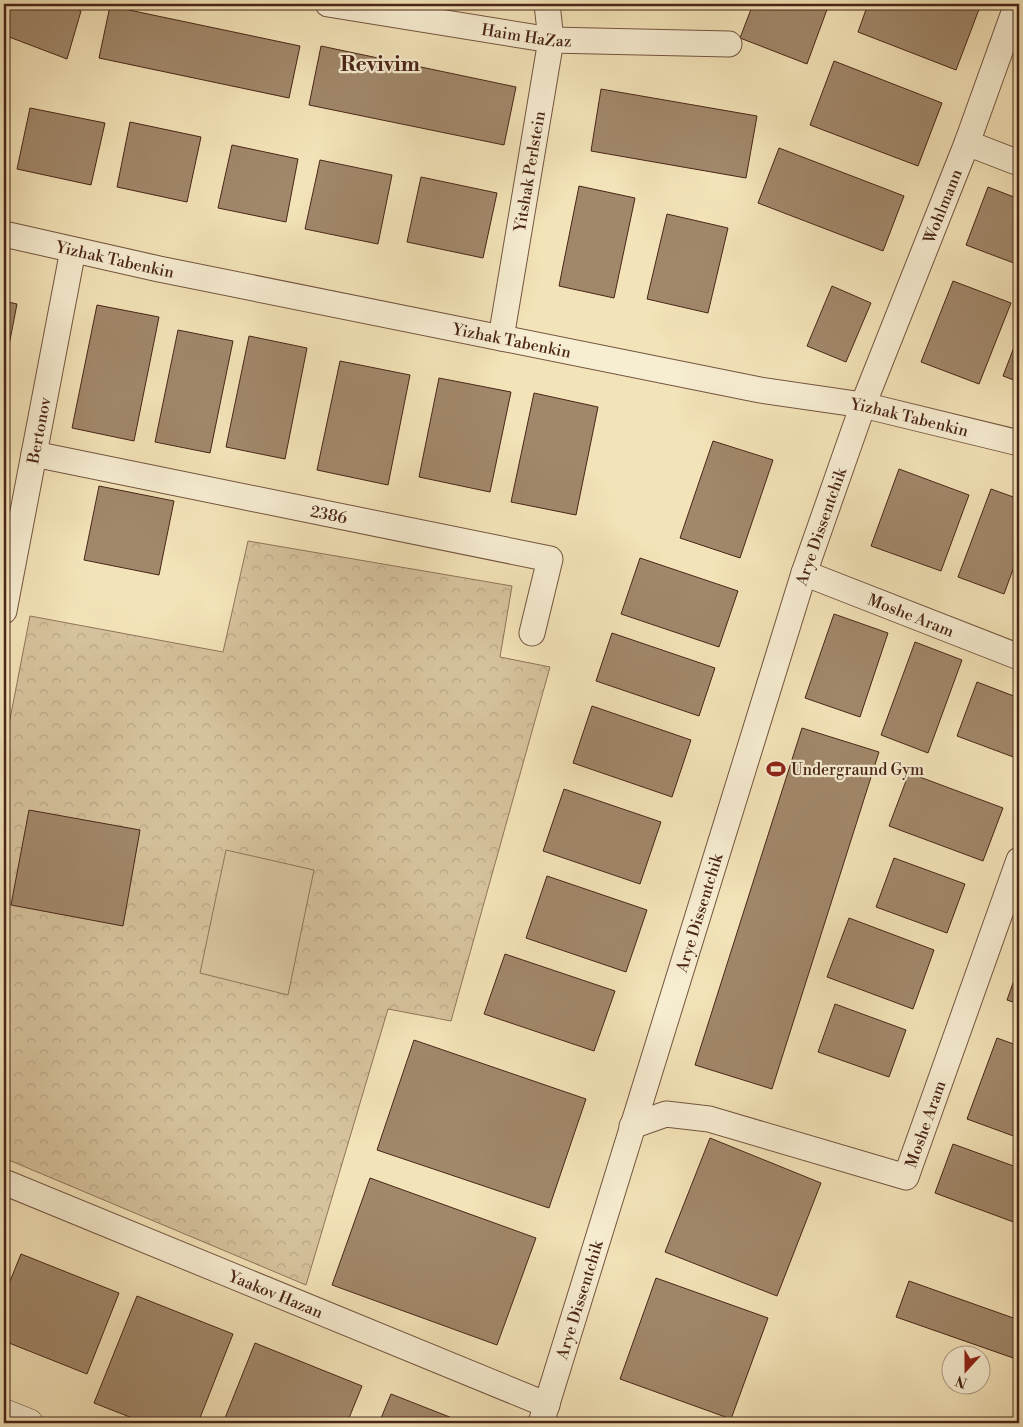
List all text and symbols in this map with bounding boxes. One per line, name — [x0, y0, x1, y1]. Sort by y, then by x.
street label: Haim HaZaz — [480, 20, 572, 52]
district label: Revivim — [340, 52, 420, 78]
street label: Yitshak Perlstein — [510, 109, 550, 234]
street label: Wohlmann — [919, 166, 967, 247]
street label: Yizhak Tabenkin — [53, 237, 176, 283]
street label: Yizhak Tabenkin — [450, 319, 573, 363]
street label: Bertonov — [23, 394, 56, 466]
street label: Yizhak Tabenkin — [848, 394, 971, 441]
street label: Arye Dissentchik — [791, 464, 852, 589]
street label: 2386 — [308, 501, 349, 529]
street label: Moshe Aram — [865, 590, 957, 642]
sports icon: Undergraund Gym — [765, 758, 787, 780]
place label: Undergraund Gym — [791, 760, 924, 780]
street label: Arye Dissentchik — [672, 850, 728, 976]
street label: Moshe Aram — [901, 1078, 951, 1171]
street label: Arye Dissentchik — [552, 1237, 608, 1363]
street label: Yaakov Hazan — [224, 1266, 326, 1323]
north arrow — [940, 1344, 990, 1394]
text: N — [953, 1371, 970, 1392]

